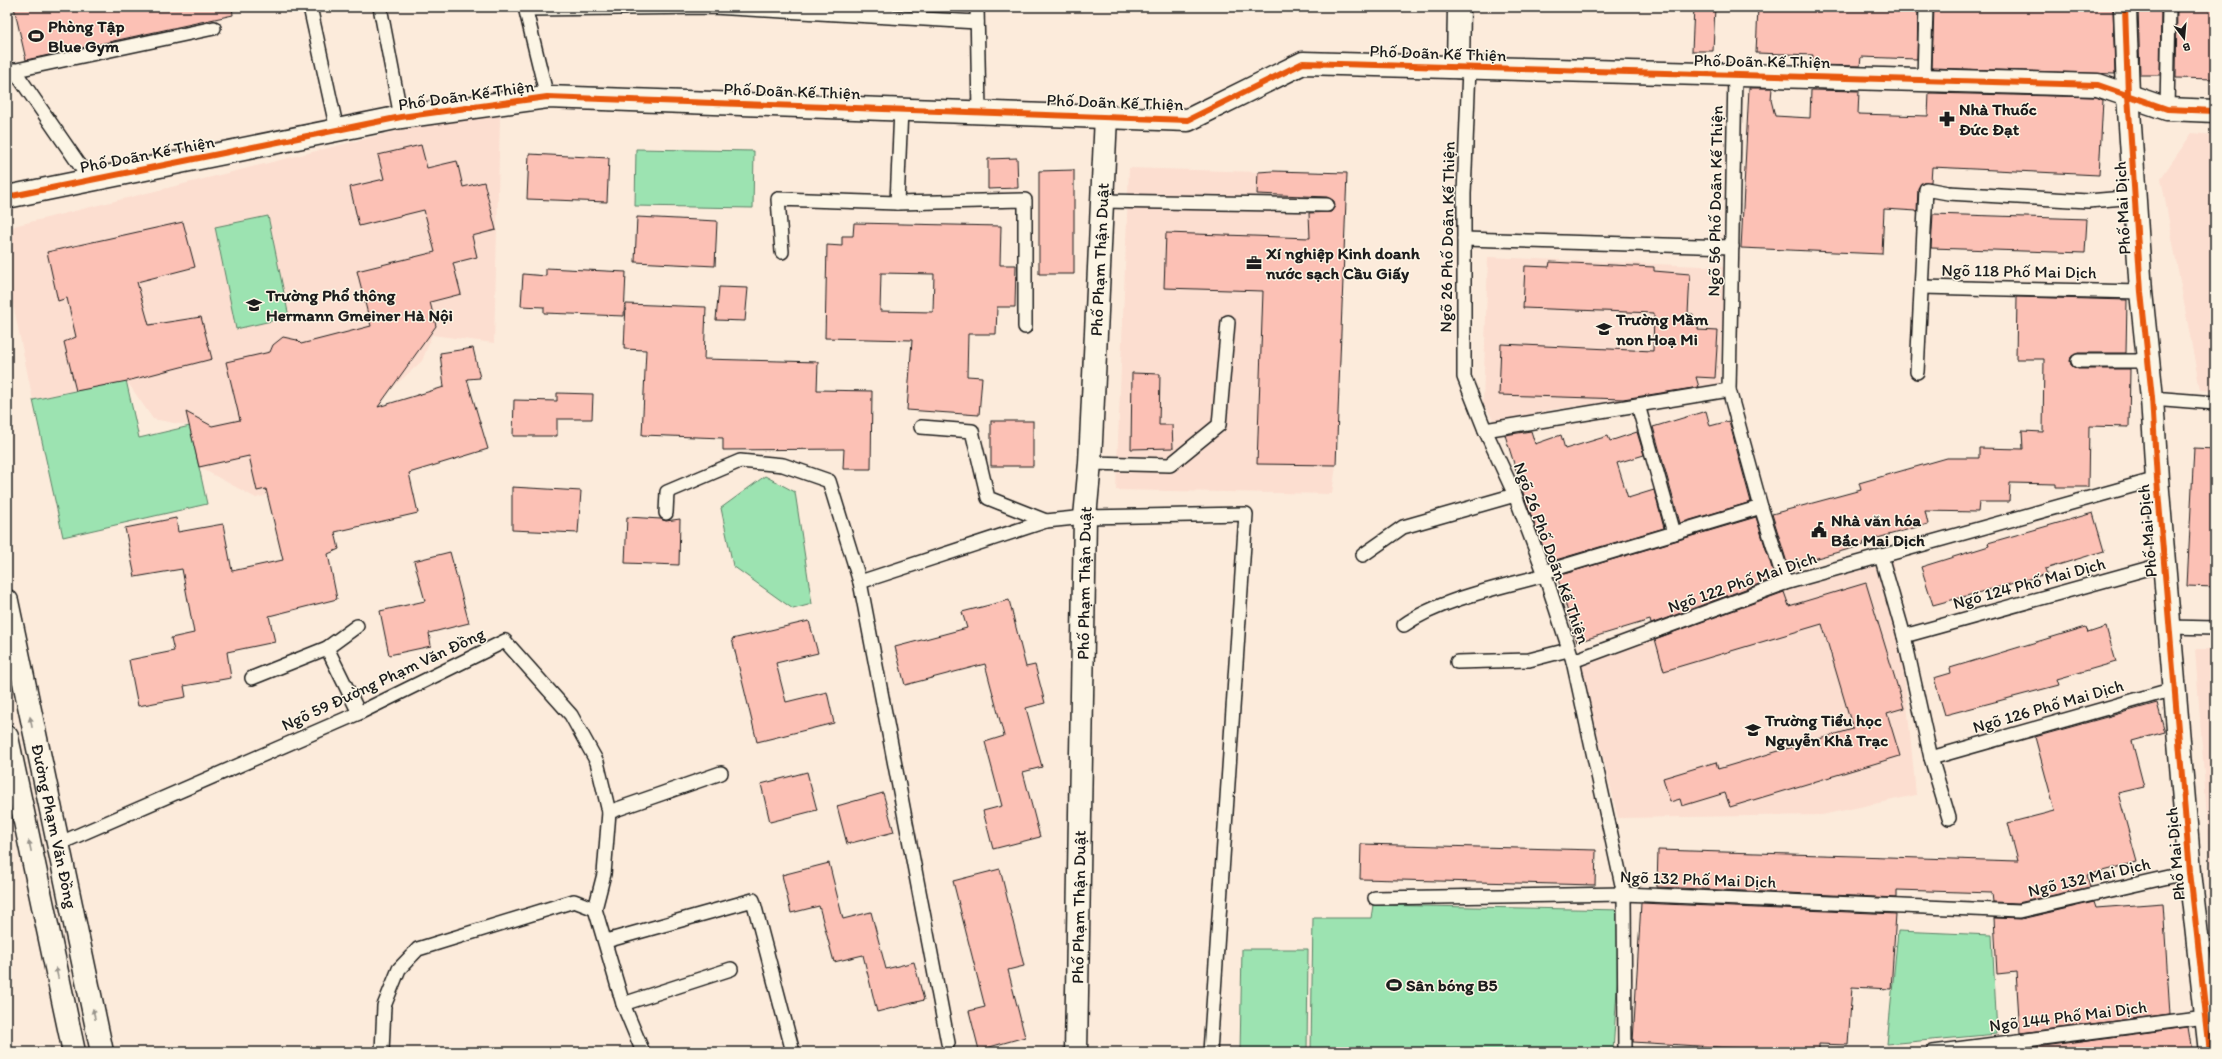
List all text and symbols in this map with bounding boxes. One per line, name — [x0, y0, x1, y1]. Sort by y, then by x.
place label: Phòng Tập Blue Gym — [48, 16, 125, 57]
north arrow — [2164, 18, 2204, 58]
sports icon: Phòng Tập Blue Gym — [27, 27, 45, 45]
text: B — [2181, 40, 2192, 54]
street label: Phố Doãn Kế Thiện — [1369, 41, 1507, 65]
street label: Phố Doãn Kế Thiện — [1693, 50, 1831, 72]
street label: Phố Doãn Kế Thiện — [397, 76, 536, 114]
street label: Phố Doãn Kế Thiện — [723, 79, 861, 103]
street label: Phố Doãn Kế Thiện — [1046, 90, 1184, 114]
place label: Nhà Thuốc Đức Đạt — [1959, 99, 2037, 139]
street label: Ngõ 56 Phố Doãn Kế Thiện — [1703, 105, 1727, 297]
pharmacy icon: Nhà Thuốc Đức Đạt — [1938, 110, 1956, 128]
street label: Phố Doãn Kế Thiện — [78, 131, 217, 177]
street label: Ngõ 26 Phố Doãn Kế Thiện — [1435, 141, 1459, 333]
street label: Phố Mai Dịch — [2110, 160, 2134, 255]
street label: Phố Phạm Thận Duật — [1086, 182, 1113, 337]
place label: Xí nghiệp Kinh doanh nước sạch Cầu Giấy — [1265, 243, 1421, 284]
office icon: Xí nghiệp Kinh doanh nước sạch Cầu Giấy — [1245, 254, 1263, 272]
street label: Ngõ 118 Phố Mai Dịch — [1941, 260, 2097, 282]
place label: Trường Phổ thông Hermann Gmeiner Hà Nội — [265, 285, 453, 325]
school or university icon: Trường Phổ thông Hermann Gmeiner Hà Nội — [245, 296, 263, 314]
place label: Trường Mầm non Hoạ Mi — [1615, 309, 1709, 349]
school or university icon: Trường Mầm non Hoạ Mi — [1595, 320, 1613, 338]
street label: Ngõ 26 Phố Doãn Kế Thiện — [1510, 460, 1594, 647]
street label: Phố Mai Dịch — [2133, 483, 2161, 578]
street label: Phố Phạm Thận Duật — [1073, 505, 1096, 660]
place label: Nhà văn hóa Bắc Mai Dịch — [1831, 510, 1925, 550]
public building icon: Nhà văn hóa Bắc Mai Dịch — [1810, 521, 1828, 539]
street label: Ngõ 122 Phố Mai Dịch — [1665, 547, 1819, 617]
street label: Ngõ 124 Phố Mai Dịch — [1951, 553, 2108, 613]
street label: Ngõ 59 Đường Phạm Văn Đồng — [278, 623, 488, 735]
street label: Ngõ 126 Phố Mai Dịch — [1970, 675, 2126, 737]
place label: Trường Tiểu học Nguyễn Khả Trạc — [1764, 710, 1888, 751]
one-way arrow — [28, 716, 34, 729]
school or university icon: Trường Tiểu học Nguyễn Khả Trạc — [1744, 721, 1762, 739]
street label: Đường Phạm Văn Đồng — [27, 742, 82, 911]
street label: Phố Mai Dịch — [2161, 806, 2189, 901]
street label: Phố Phạm Thận Duật — [1067, 830, 1090, 984]
one-way arrow — [27, 840, 33, 852]
street label: Ngõ 132 Mai Dịch — [2026, 853, 2152, 901]
street label: Ngõ 132 Phố Mai Dịch — [1620, 866, 1777, 892]
one-way arrow — [54, 967, 60, 979]
place label: Sân bóng B5 — [1406, 975, 1498, 996]
sports icon: Sân bóng B5 — [1385, 976, 1403, 994]
street label: Ngõ 144 Phố Mai Dịch — [1988, 996, 2148, 1036]
one-way arrow — [90, 1008, 96, 1020]

